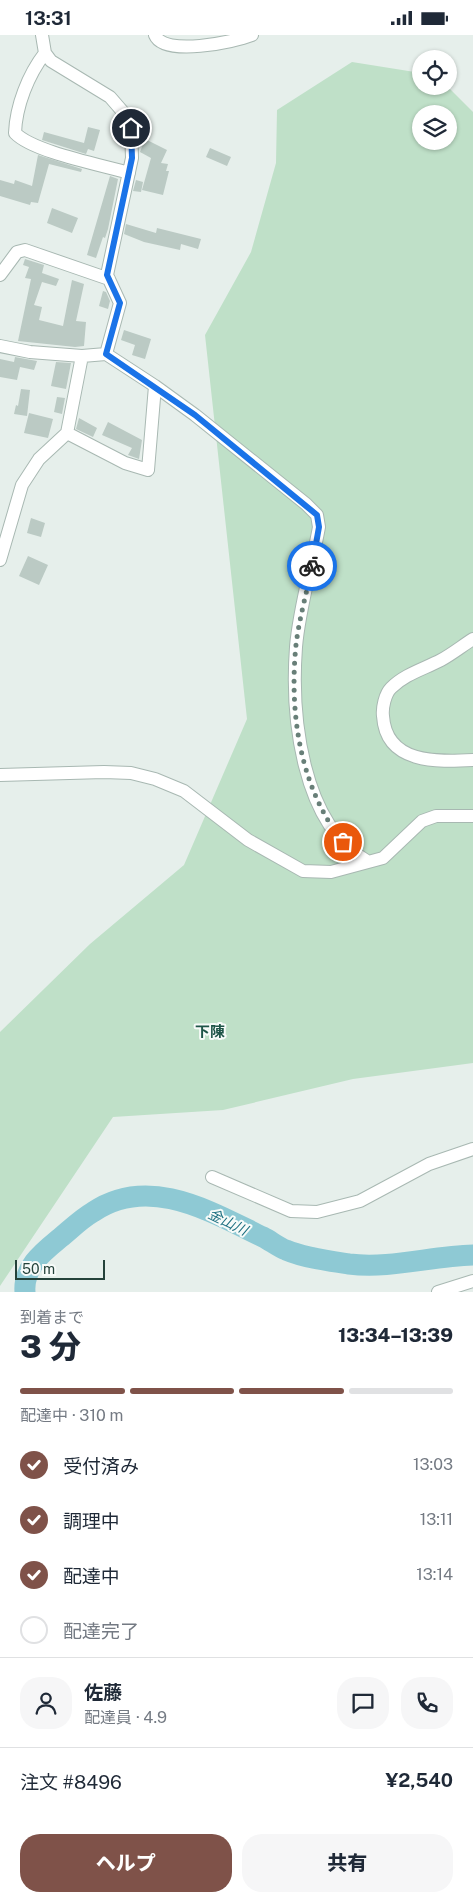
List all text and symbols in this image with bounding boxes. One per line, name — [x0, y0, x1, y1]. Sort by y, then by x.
text: 13:31 — [25, 7, 72, 29]
map controls — [412, 50, 457, 150]
button: locate — [412, 50, 457, 95]
button: layers — [412, 105, 457, 150]
pin — [110, 107, 152, 149]
icon: home — [117, 114, 145, 142]
courier — [287, 541, 337, 591]
icon: bike — [298, 552, 326, 580]
pin — [322, 821, 364, 863]
icon: bag — [329, 828, 357, 856]
district label: 下陳 — [195, 1023, 225, 1040]
water label: 金山川 — [206, 1206, 252, 1239]
scale bar — [15, 1257, 105, 1280]
text: 50 m — [22, 1261, 55, 1277]
text: 到着まで — [20, 1308, 84, 1327]
text: 13:34–13:39 — [338, 1324, 453, 1346]
text: 3 分 — [20, 1328, 81, 1365]
text: 配達中 · 310 m — [20, 1406, 123, 1425]
icon: check — [20, 1451, 48, 1479]
text: 受付済み — [63, 1455, 139, 1477]
text: 13:03 — [413, 1455, 453, 1474]
icon: check — [20, 1506, 48, 1534]
text: 調理中 — [63, 1510, 120, 1532]
text: 13:11 — [420, 1510, 453, 1529]
icon: check — [20, 1561, 48, 1589]
text: 配達中 — [63, 1565, 120, 1587]
text: 13:14 — [416, 1565, 453, 1584]
text: 配達完了 — [63, 1620, 139, 1642]
button: person — [20, 1677, 72, 1729]
button: chat — [337, 1677, 389, 1729]
button: phone — [401, 1677, 453, 1729]
text: 佐藤 — [84, 1681, 122, 1703]
text: 配達員 · 4.9 — [84, 1708, 167, 1727]
text: ¥2,540 — [386, 1769, 453, 1791]
text: 注文 #8496 — [20, 1771, 122, 1793]
button: ヘルプ — [20, 1834, 232, 1892]
button: 共有 — [242, 1834, 453, 1892]

